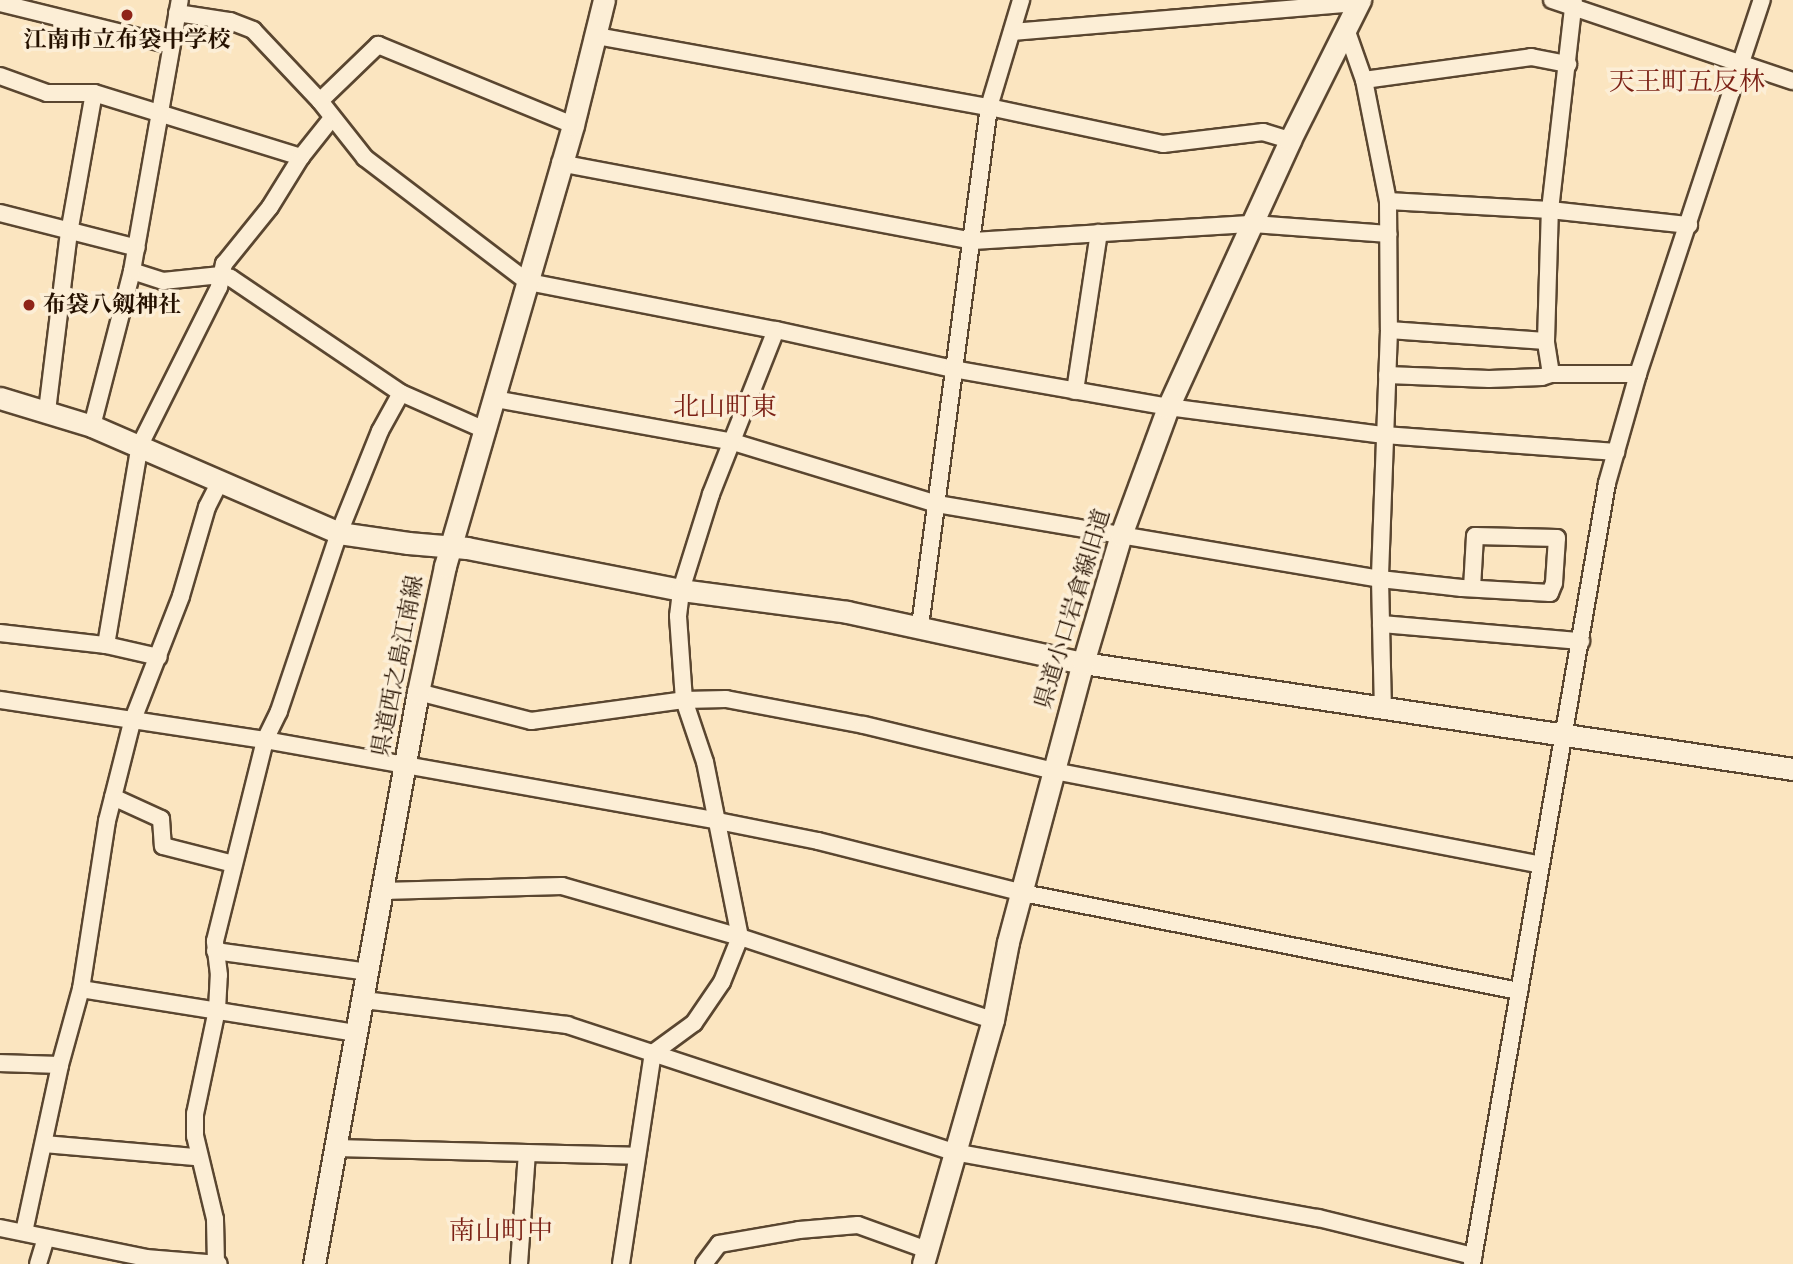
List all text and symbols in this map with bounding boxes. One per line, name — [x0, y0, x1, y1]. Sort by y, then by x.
marker: 江南市立布袋中学校 — [119, 7, 135, 23]
place label: 江南市立布袋中学校 — [24, 26, 230, 54]
district label: 天王町五反林 — [1609, 67, 1765, 99]
place label: 布袋八剱神社 — [43, 291, 181, 319]
marker: 布袋八剱神社 — [21, 297, 37, 313]
district label: 北山町東 — [673, 392, 777, 424]
street label: 県道小口岩倉線旧道 — [1030, 506, 1116, 712]
street label: 県道西之島江南線 — [367, 573, 429, 759]
district label: 南山町中 — [449, 1216, 553, 1248]

